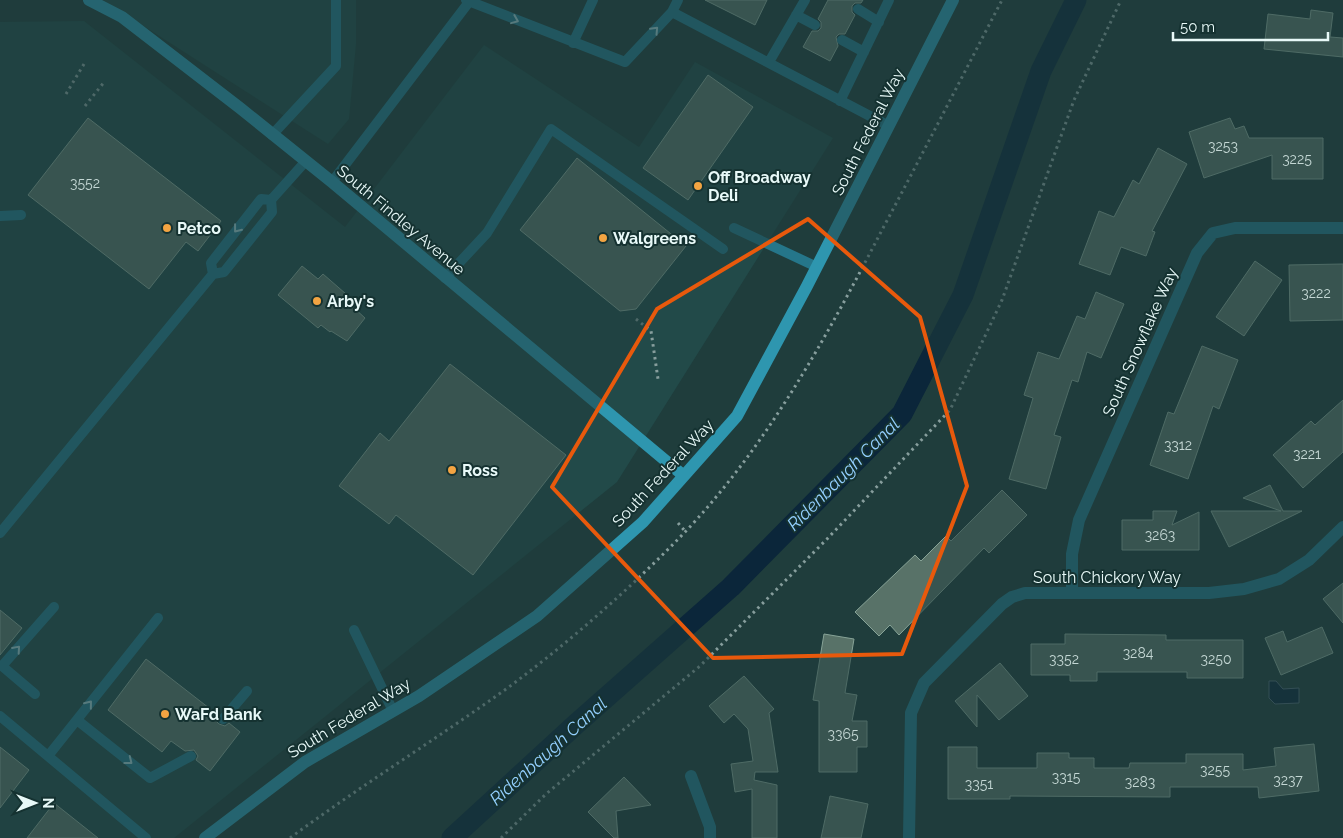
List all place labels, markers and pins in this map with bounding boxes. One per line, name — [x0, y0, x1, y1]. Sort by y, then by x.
place label: Off Broadway Deli — [708, 168, 811, 205]
marker: Off Broadway Deli — [692, 180, 704, 192]
place label: Petco — [177, 219, 221, 238]
marker: Petco — [161, 222, 173, 234]
place label: Walgreens — [613, 229, 696, 248]
marker: Walgreens — [597, 232, 609, 244]
place label: Arby's — [327, 292, 374, 311]
marker: Arby's — [311, 295, 323, 307]
place label: Ross — [462, 461, 498, 480]
marker: Ross — [446, 464, 458, 476]
place label: WaFd Bank — [175, 705, 262, 724]
marker: WaFd Bank — [159, 708, 171, 720]

